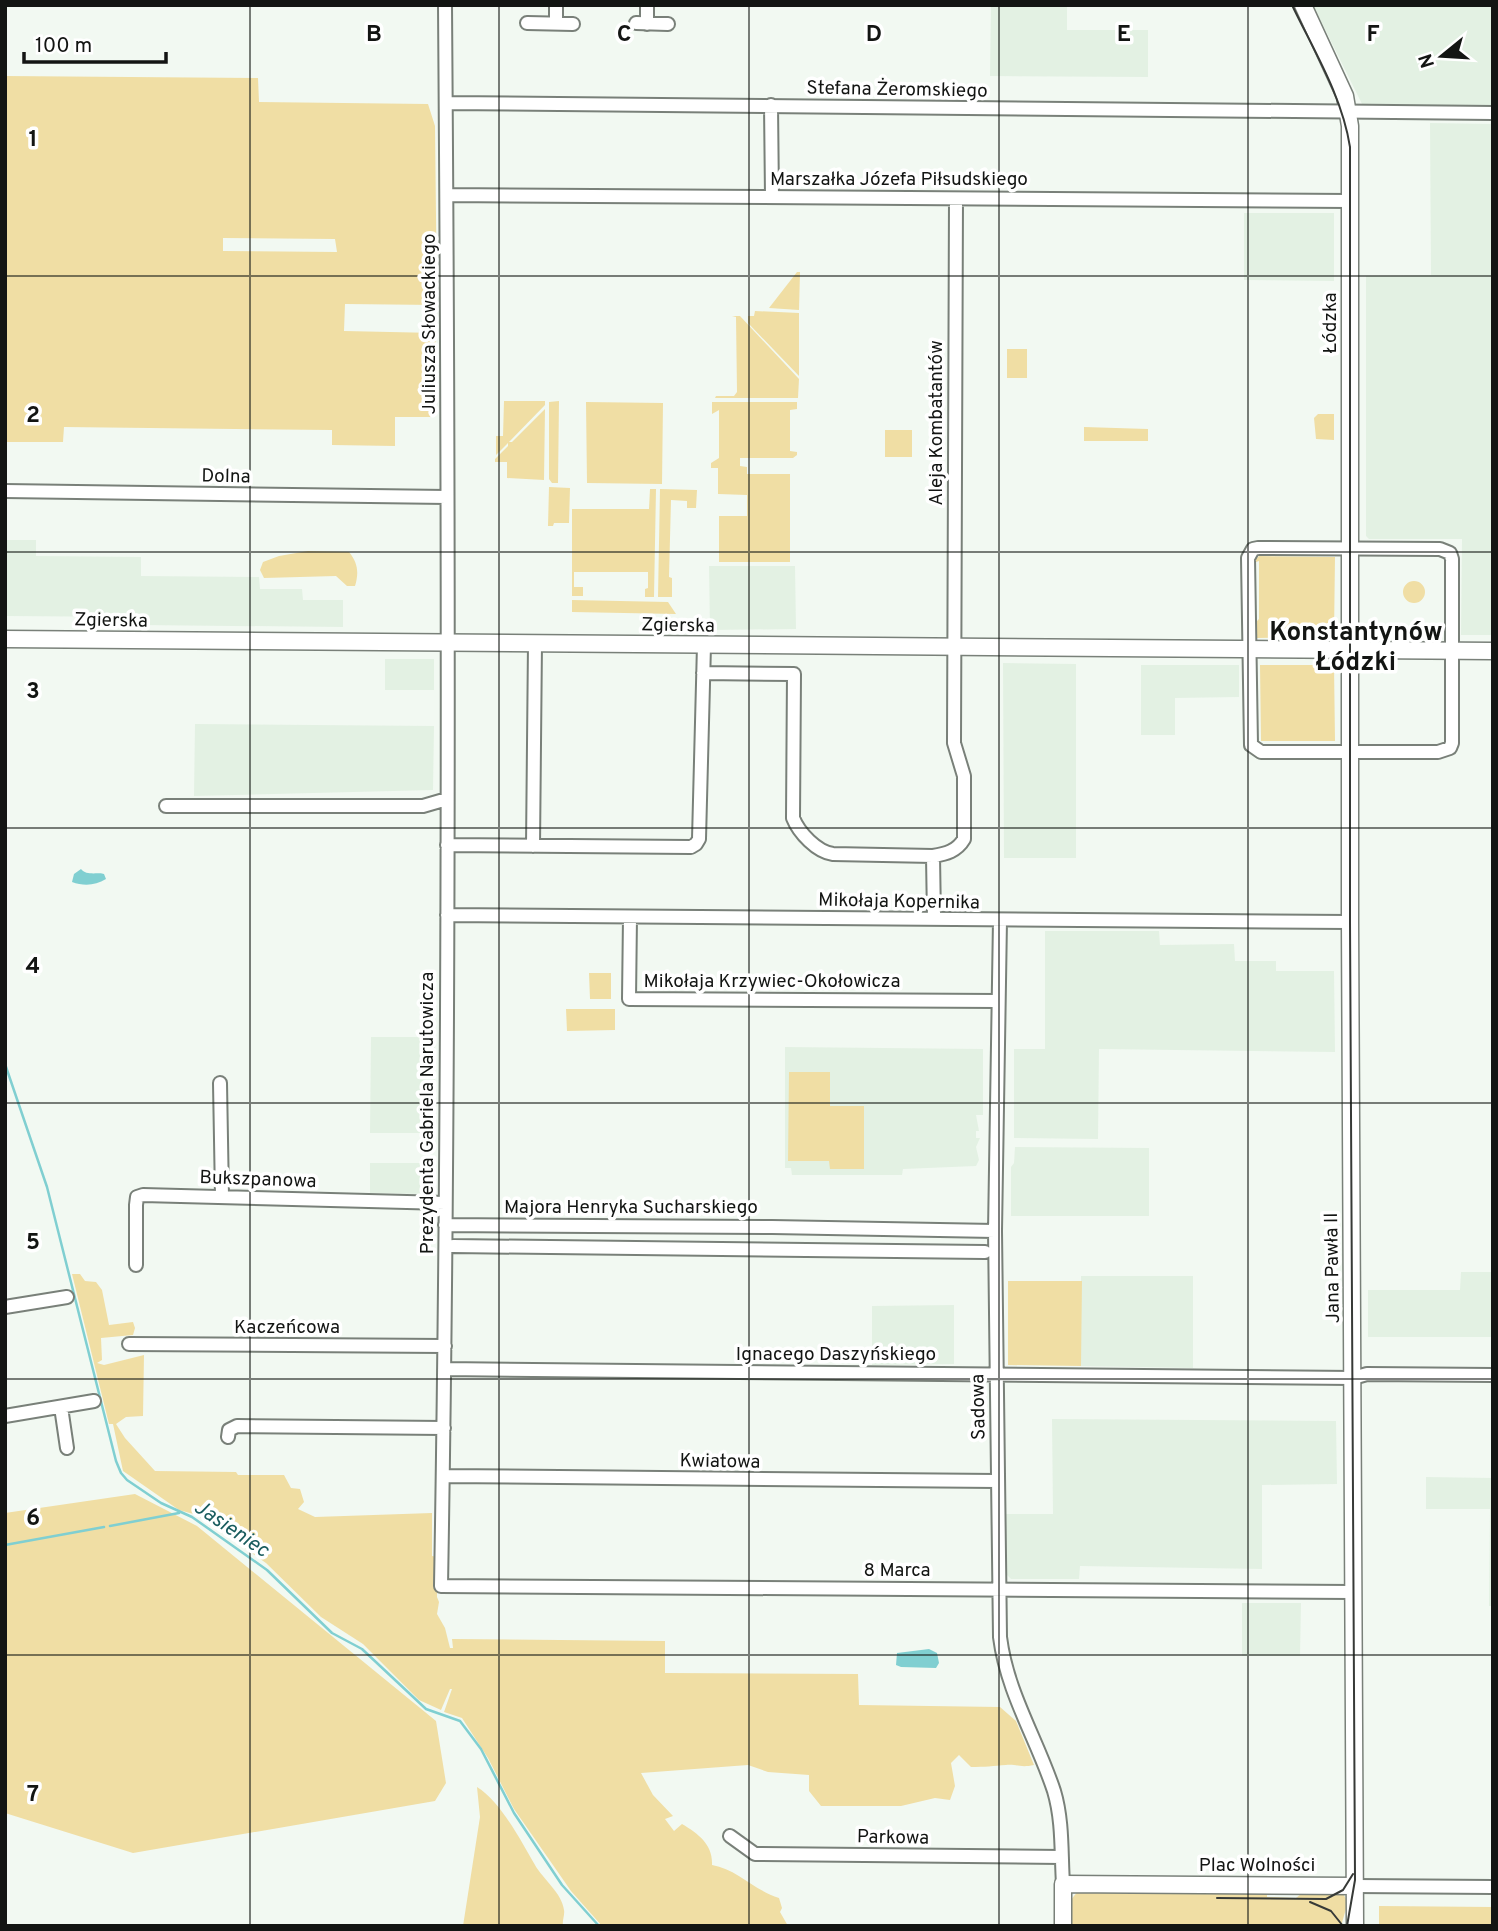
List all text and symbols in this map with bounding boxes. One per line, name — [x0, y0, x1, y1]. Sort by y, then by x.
scale bar — [24, 21, 166, 65]
text: B — [366, 21, 382, 50]
text: C — [617, 21, 631, 50]
text: D — [866, 21, 882, 50]
text: E — [1117, 21, 1131, 50]
text: F — [1366, 21, 1380, 50]
north arrow — [1407, 21, 1477, 91]
text: 100 m — [35, 33, 92, 60]
text: N — [1414, 50, 1441, 71]
street label: Stefana Żeromskiego — [806, 75, 988, 104]
text: 1 — [28, 126, 38, 155]
street label: Marszałka Józefa Piłsudskiego — [770, 168, 1028, 192]
street label: Juliusza Słowackiego — [418, 234, 442, 415]
street label: Łódzka — [1319, 292, 1343, 354]
street label: Aleja Kombatantów — [925, 340, 949, 506]
text: 2 — [26, 402, 40, 431]
street label: Dolna — [201, 465, 251, 489]
street label: Zgierska — [74, 608, 148, 634]
street label: Zgierska — [641, 613, 715, 639]
district label: Konstantynów Łódzki — [1269, 617, 1443, 680]
text: 3 — [26, 678, 40, 707]
street label: Mikołaja Kopernika — [818, 889, 980, 915]
text: 4 — [26, 953, 40, 982]
street label: Mikołaja Krzywiec-Okołowicza — [644, 970, 900, 994]
street label: Prezydenta Gabriela Narutowicza — [416, 972, 440, 1254]
street label: Bukszpanowa — [199, 1166, 317, 1194]
street label: Majora Henryka Sucharskiego — [504, 1196, 758, 1220]
street label: Jana Pawła II — [1320, 1212, 1346, 1324]
text: 5 — [26, 1229, 40, 1258]
street label: Kaczeńcowa — [234, 1316, 340, 1340]
street label: Ignacego Daszyńskiego — [736, 1343, 936, 1367]
street label: Sadowa — [966, 1374, 992, 1440]
street label: Kwiatowa — [679, 1449, 761, 1475]
water label: Jasieniec — [188, 1494, 275, 1565]
text: 6 — [26, 1505, 40, 1534]
street label: 8 Marca — [863, 1559, 931, 1583]
text: 7 — [27, 1781, 39, 1810]
street label: Parkowa — [857, 1825, 929, 1851]
street label: Plac Wolności — [1199, 1854, 1315, 1878]

